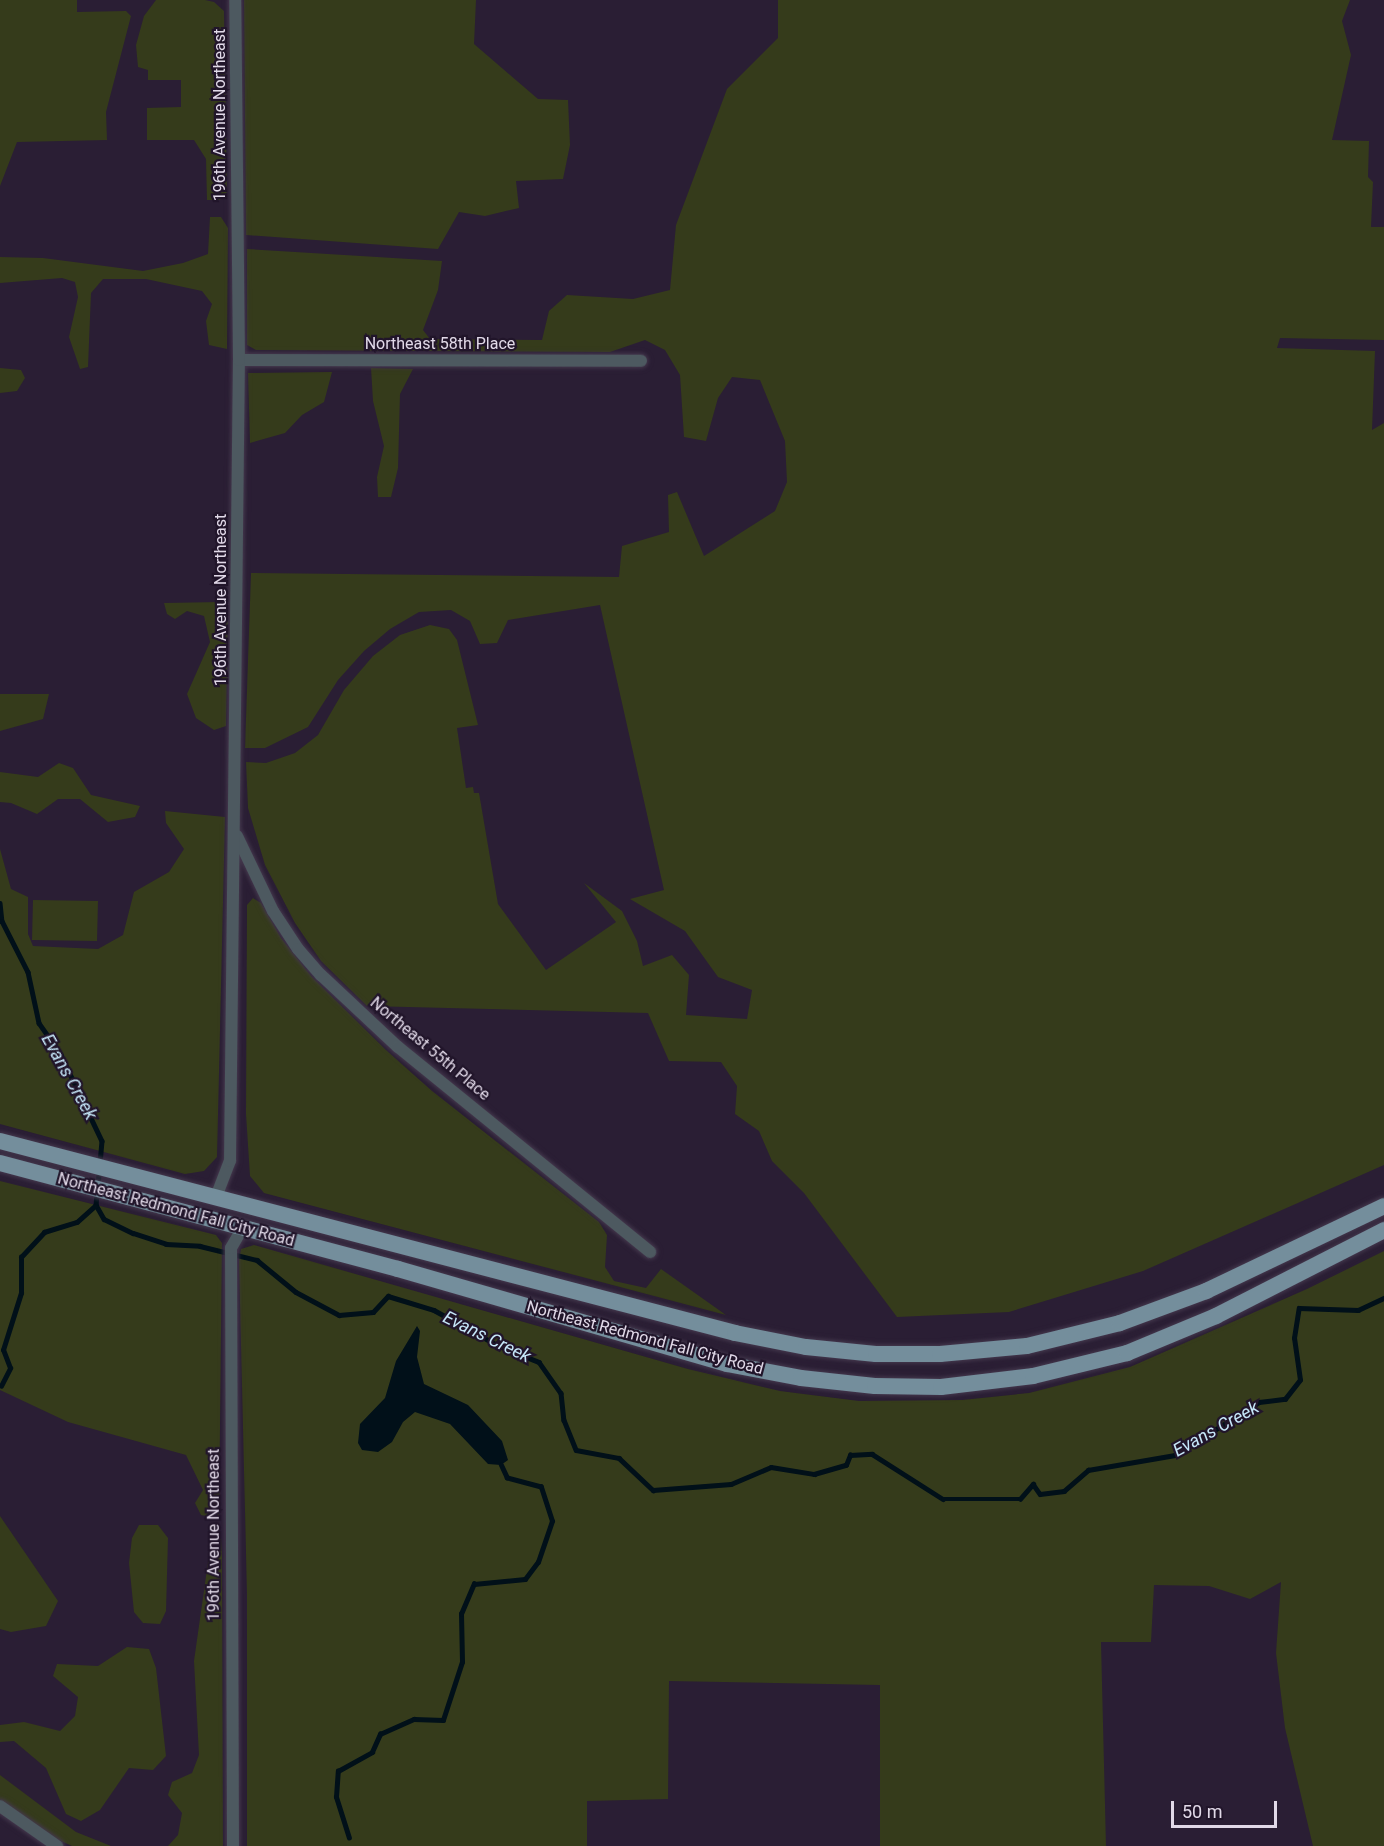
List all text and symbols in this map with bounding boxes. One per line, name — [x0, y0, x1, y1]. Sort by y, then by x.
street label: 196th Avenue Northeast — [210, 29, 230, 201]
street label: Northeast 58th Place — [365, 334, 515, 354]
street label: 196th Avenue Northeast — [211, 514, 231, 686]
street label: Northeast 55th Place — [366, 993, 494, 1105]
water label: Evans Creek — [37, 1030, 101, 1124]
street label: Northeast Redmond Fall City Road — [56, 1169, 296, 1251]
street label: Northeast Redmond Fall City Road — [525, 1297, 765, 1379]
water label: Evans Creek — [440, 1306, 534, 1368]
water label: Evans Creek — [1169, 1397, 1263, 1461]
street label: 196th Avenue Northeast — [204, 1449, 224, 1621]
scale bar — [1174, 1789, 1280, 1827]
text: 50 m — [1182, 1801, 1222, 1822]

